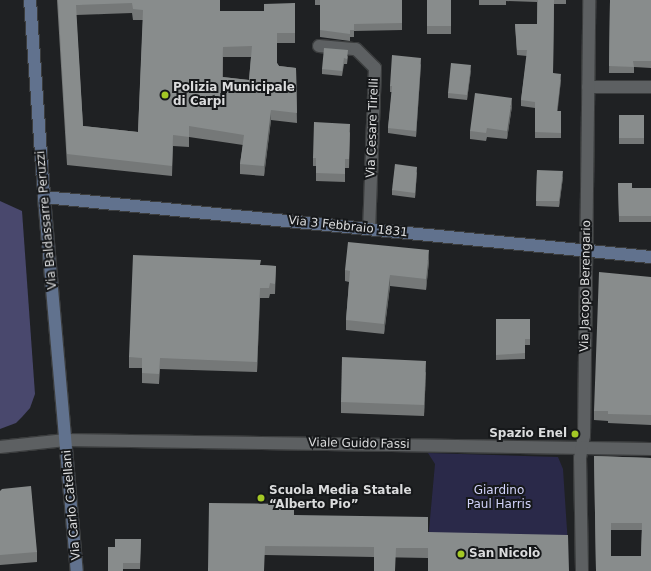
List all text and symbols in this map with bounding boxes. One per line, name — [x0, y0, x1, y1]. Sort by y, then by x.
street label: Via Cesare Tirelli — [364, 78, 382, 178]
place label: Polizia Municipale di Carpi — [173, 81, 295, 109]
marker: Polizia Municipale di Carpi — [160, 90, 170, 100]
street label: Via Baldassarre Peruzzi — [34, 150, 60, 290]
street label: Via 3 Febbraio 1831 — [288, 214, 408, 240]
street label: Via Jacopo Berengario — [578, 220, 594, 352]
place label: Spazio Enel — [489, 427, 567, 441]
marker: Spazio Enel — [570, 429, 580, 439]
street label: Viale Guido Fassi — [308, 436, 410, 452]
street label: Via Carlo Catellani — [60, 449, 84, 561]
place label: Scuola Media Statale “Alberto Pio” — [269, 484, 412, 512]
park label: Giardino Paul Harris — [467, 484, 531, 512]
marker: Scuola Media Statale “Alberto Pio” — [256, 493, 266, 503]
place label: San Nicolò — [469, 547, 540, 561]
marker: San Nicolò — [456, 549, 466, 559]

